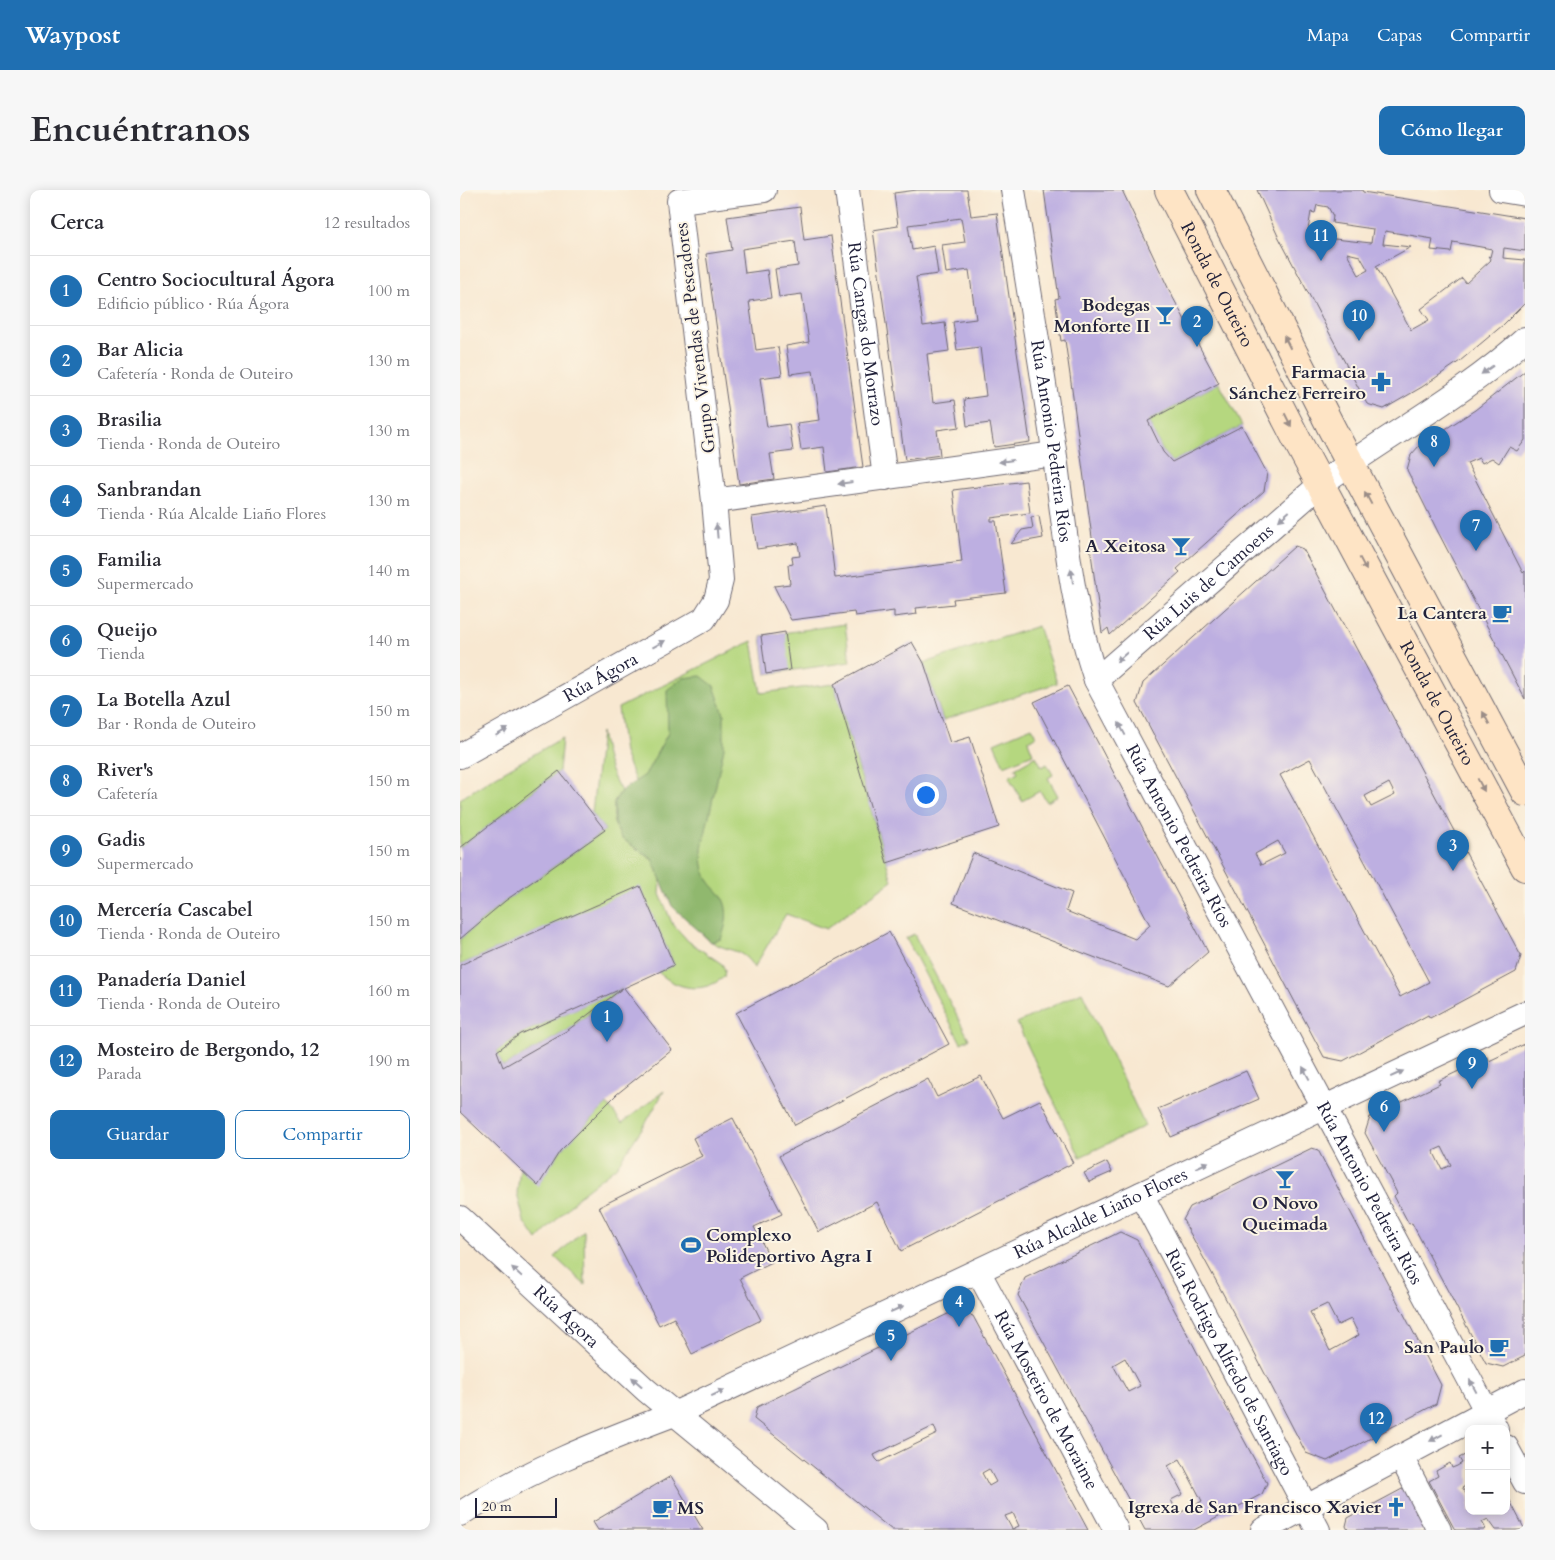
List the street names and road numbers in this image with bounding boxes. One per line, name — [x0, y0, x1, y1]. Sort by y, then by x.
street label: Ronda de Outeiro — [1174, 217, 1260, 352]
street label: Grupo Vivendas de Pescadores — [669, 221, 722, 455]
street label: Rúa Cangas do Morrazo — [841, 240, 890, 427]
street label: Rúa Antonio Pedreira Ríos — [1024, 338, 1078, 544]
street label: Rúa Luis de Camoens — [1138, 519, 1279, 646]
street label: Ronda de Outeiro — [1393, 637, 1481, 770]
street label: Rúa Ágora — [559, 647, 643, 709]
street label: Rúa Antonio Pedreira Ríos — [1120, 740, 1238, 932]
street label: Rúa Antonio Pedreira Ríos — [1310, 1097, 1429, 1289]
street label: Rúa Alcalde Liaño Flores — [1009, 1162, 1192, 1265]
street label: Rúa Rodrigo Alfredo de Santiago — [1159, 1245, 1299, 1480]
street label: Rúa Ágora — [528, 1280, 605, 1354]
street label: Rúa Mosteiro de Moraime — [988, 1306, 1104, 1494]

